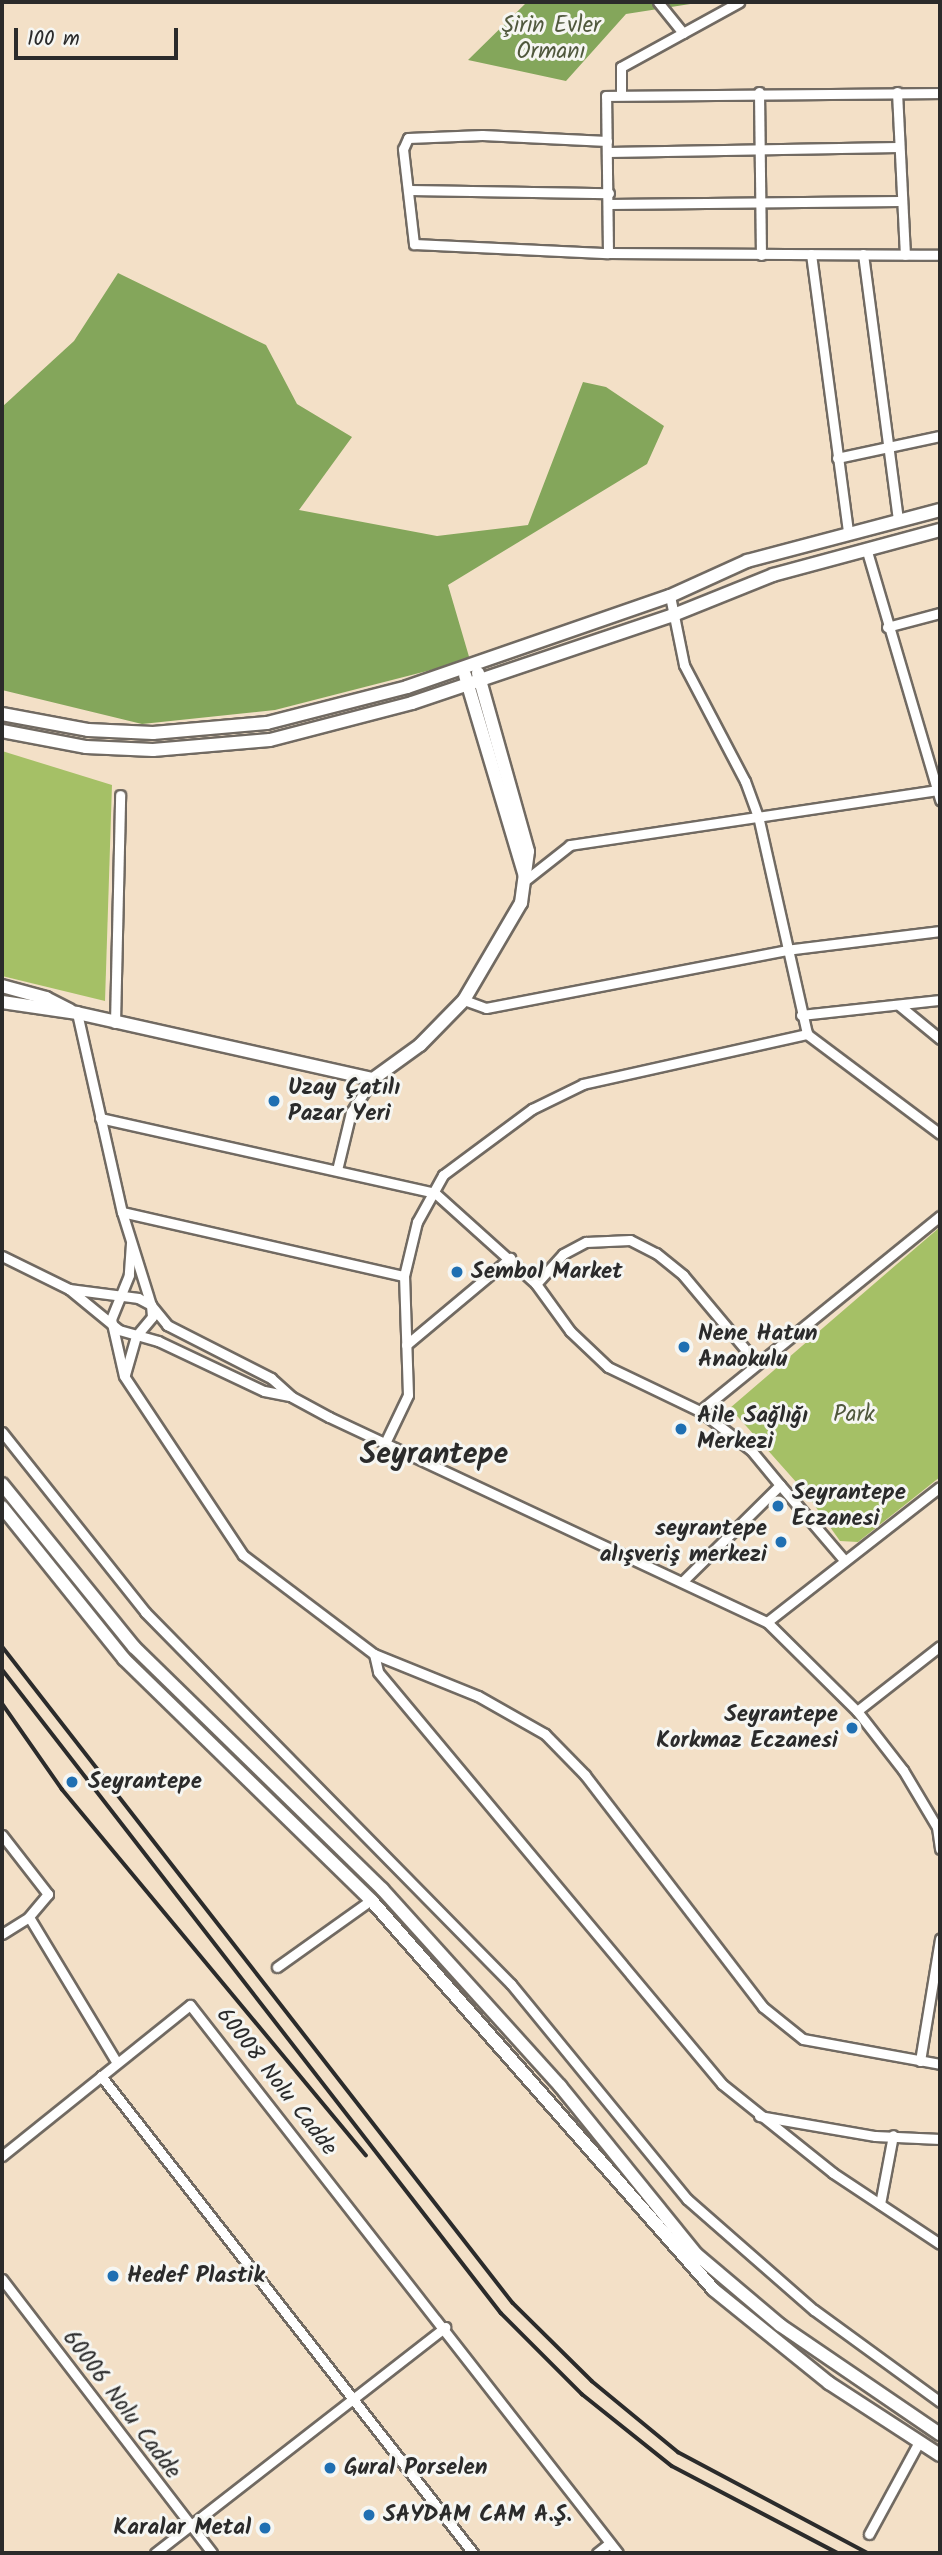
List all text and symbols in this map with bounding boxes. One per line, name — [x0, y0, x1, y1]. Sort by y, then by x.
park label: Şirin Evler Ormanı — [501, 12, 601, 66]
scale bar — [18, 14, 182, 58]
text: 100 m — [27, 23, 80, 56]
place label: Uzay Çatılı Pazar Yeri — [288, 1074, 400, 1128]
marker: Uzay Çatılı Pazar Yeri — [266, 1093, 282, 1109]
place label: Sembol Market — [471, 1258, 623, 1286]
marker: Sembol Market — [449, 1264, 465, 1280]
place label: Nene Hatun Anaokulu — [698, 1320, 818, 1374]
marker: Nene Hatun Anaokulu — [676, 1339, 692, 1355]
park label: Park — [833, 1401, 875, 1429]
place label: Aile Sağlığı Merkezi — [697, 1402, 808, 1456]
marker: Aile Sağlığı Merkezi — [671, 1419, 691, 1439]
district label: Seyrantepe — [360, 1437, 508, 1473]
place label: Seyrantepe Eczanesi — [792, 1479, 906, 1533]
marker: Seyrantepe Eczanesi — [770, 1498, 786, 1514]
place label: seyrantepe alışveriş merkezi — [600, 1515, 767, 1569]
marker: seyrantepe alışveriş merkezi — [773, 1534, 789, 1550]
place label: Seyrantepe Korkmaz Eczanesi — [656, 1701, 838, 1755]
marker: Seyrantepe Korkmaz Eczanesi — [844, 1720, 860, 1736]
place label: Seyrantepe — [88, 1768, 202, 1796]
marker: Seyrantepe — [62, 1772, 82, 1792]
street label: 60008 Nolu Cadde — [210, 2003, 342, 2161]
place label: Hedef Plastik — [127, 2262, 265, 2290]
marker: Hedef Plastik — [105, 2268, 121, 2284]
street label: 60006 Nolu Cadde — [56, 2325, 186, 2485]
place label: Gural Porselen — [344, 2454, 487, 2482]
marker: Gural Porselen — [322, 2460, 338, 2476]
place label: SAYDAM CAM A.Ş. — [383, 2501, 572, 2529]
marker: SAYDAM CAM A.Ş. — [361, 2507, 377, 2523]
place label: Karalar Metal — [114, 2514, 251, 2542]
marker: Karalar Metal — [257, 2520, 273, 2536]

